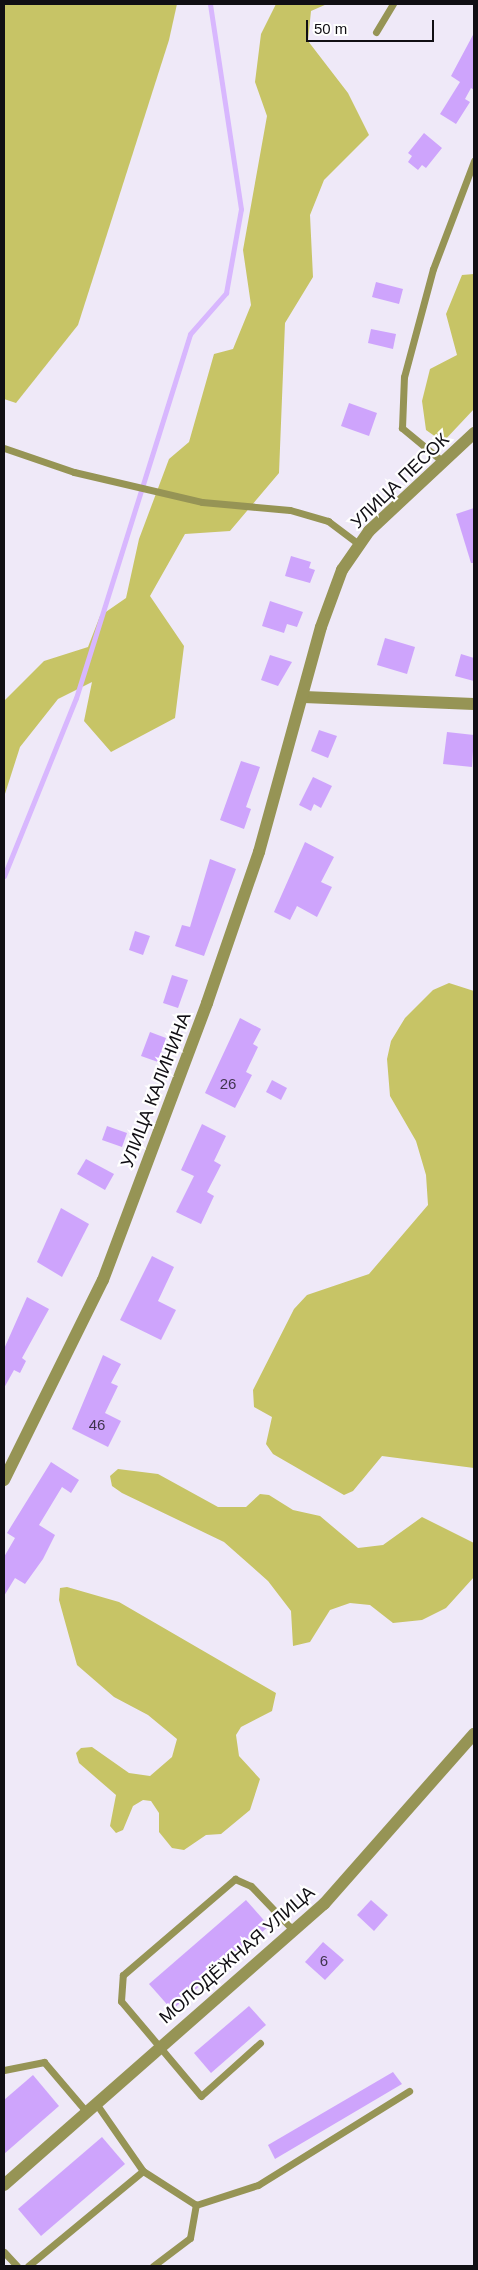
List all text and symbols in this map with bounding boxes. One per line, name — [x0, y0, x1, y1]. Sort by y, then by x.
scale bar — [308, 10, 436, 42]
text: 50 m — [314, 20, 347, 37]
street label: УЛИЦА ПЕСОК — [346, 429, 454, 533]
street label: УЛИЦА КАЛИНИНА — [116, 1009, 196, 1171]
house number: 26 — [220, 1075, 236, 1093]
house number: 46 — [89, 1416, 105, 1434]
street label: МОЛОДЁЖНАЯ УЛИЦА — [155, 1882, 319, 2028]
house number: 6 — [320, 1952, 328, 1970]

